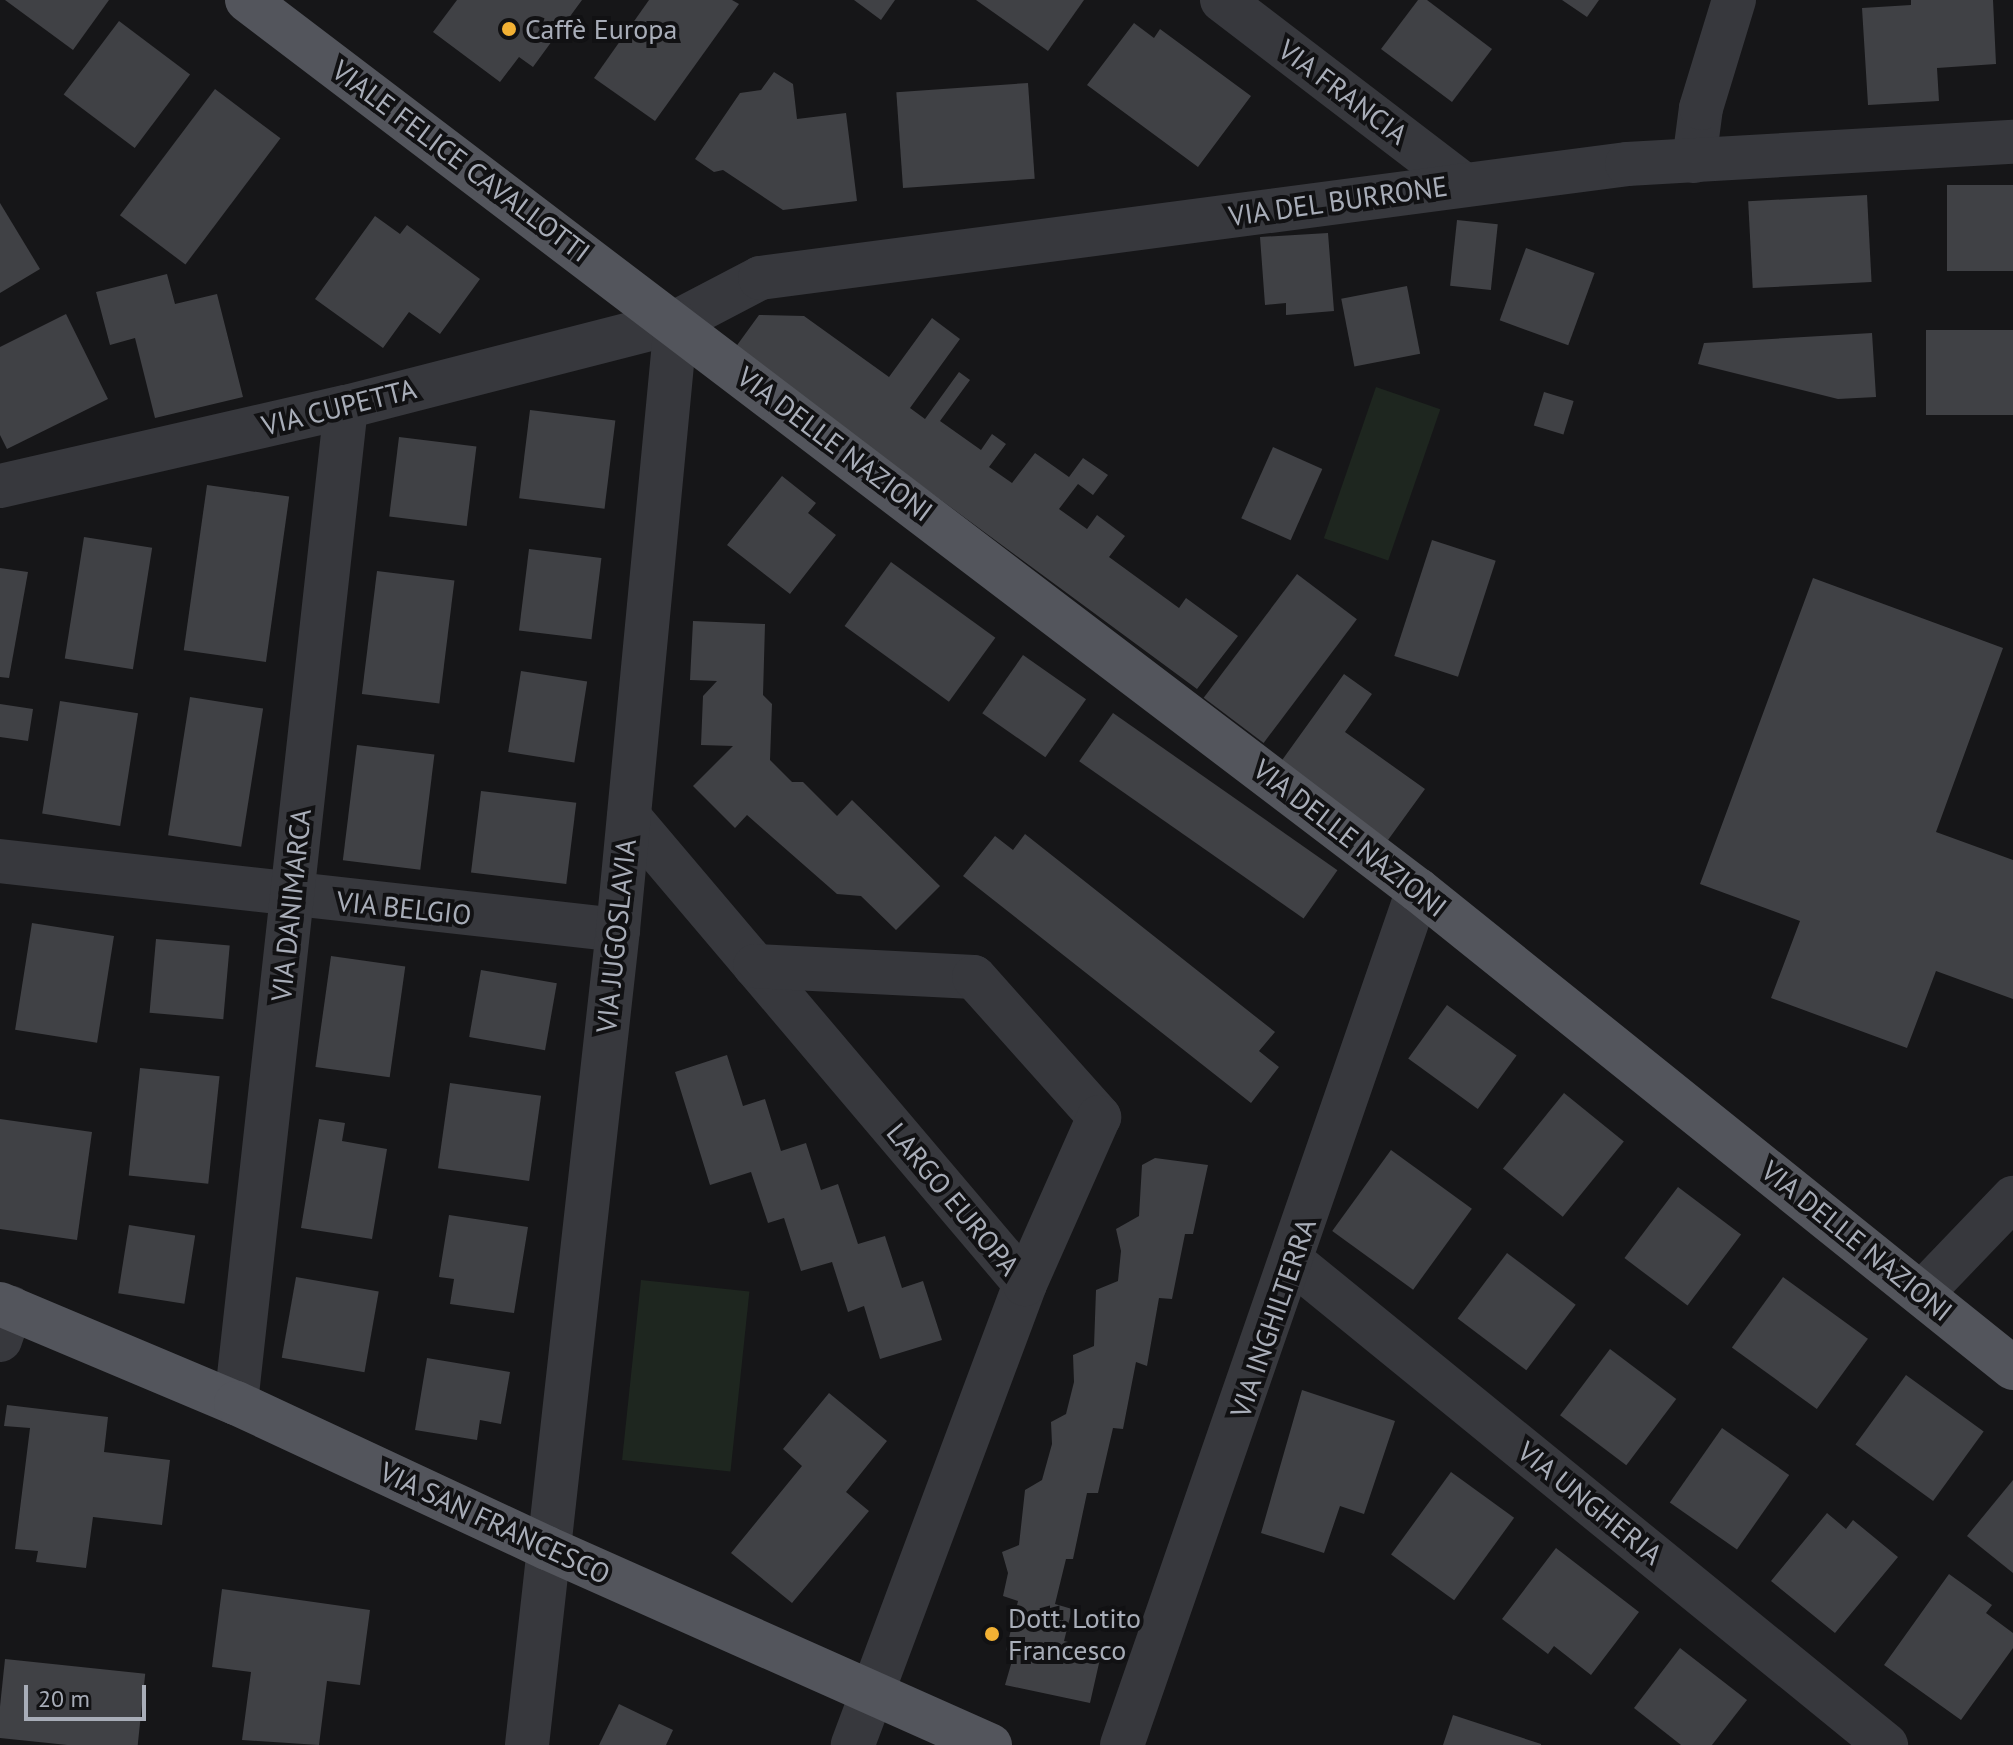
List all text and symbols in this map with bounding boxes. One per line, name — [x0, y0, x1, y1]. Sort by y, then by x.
place label: Caffè Europa — [525, 12, 677, 46]
marker: Caffè Europa — [500, 20, 518, 38]
street label: VIA FRANCIA — [1271, 32, 1415, 152]
street label: VIALE FELICE CAVALLOTTI — [325, 53, 597, 269]
street label: VIA DEL BURRONE — [1225, 169, 1451, 233]
street label: VIA DELLE NAZIONI — [730, 359, 940, 529]
street label: VIA CUPETTA — [258, 371, 420, 443]
street label: VIA DELLE NAZIONI — [1246, 752, 1454, 924]
street label: VIA DANIMARCA — [264, 807, 318, 1003]
street label: VIA JUGOSLAVIA — [589, 837, 643, 1035]
street label: VIA BELGIO — [334, 884, 474, 932]
street label: LARGO EUROPA — [880, 1116, 1026, 1282]
street label: VIA DELLE NAZIONI — [1754, 1153, 1960, 1329]
street label: VIA INGHILTERRA — [1223, 1213, 1323, 1423]
street label: VIA UNGHERIA — [1511, 1434, 1669, 1572]
street label: VIA SAN FRANCESCO — [374, 1455, 616, 1591]
place label: Dott. Lotito Francesco — [1008, 1601, 1143, 1667]
marker: Dott. Lotito Francesco — [983, 1625, 1001, 1643]
scale bar — [28, 1669, 150, 1719]
text: 20 m — [38, 1683, 90, 1714]

